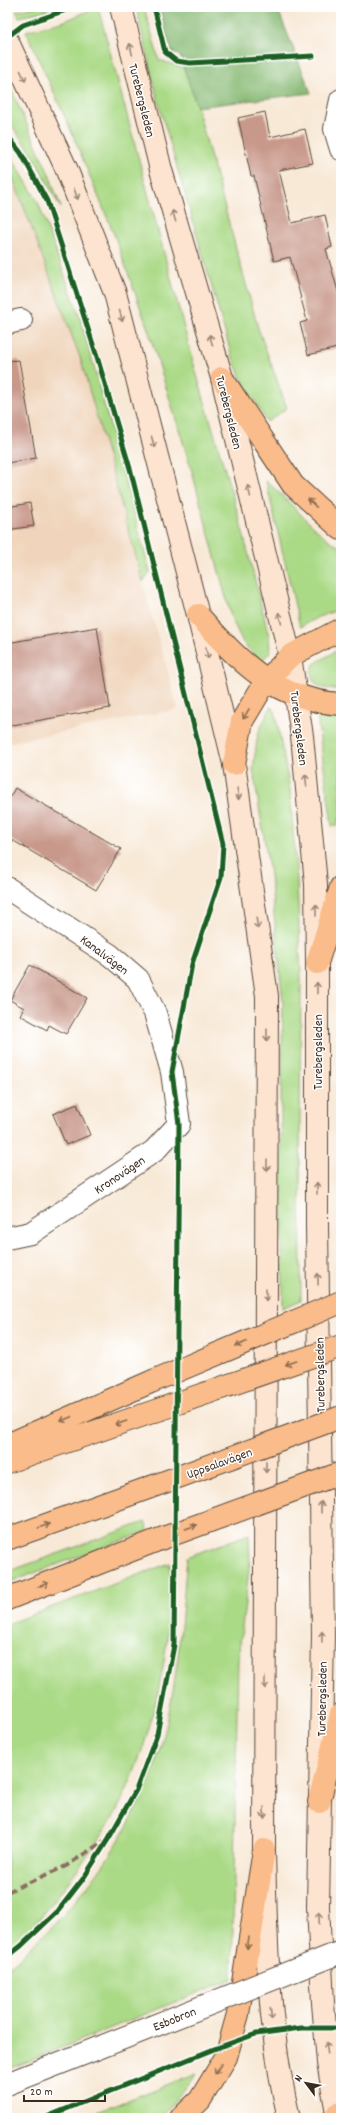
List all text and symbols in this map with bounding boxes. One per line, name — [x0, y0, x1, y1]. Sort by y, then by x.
one-way arrow — [126, 43, 134, 56]
street label: Turebergsleden — [122, 62, 159, 139]
one-way arrow — [20, 69, 27, 81]
one-way arrow — [73, 188, 81, 200]
one-way arrow — [170, 209, 177, 222]
one-way arrow — [118, 309, 125, 322]
one-way arrow — [207, 334, 214, 347]
street label: Turebergsleden — [209, 374, 246, 451]
one-way arrow — [150, 435, 158, 448]
one-way arrow — [245, 485, 253, 498]
one-way arrow — [307, 498, 317, 508]
one-way arrow — [276, 612, 284, 625]
one-way arrow — [203, 647, 211, 660]
street label: Turebergsleden — [283, 690, 312, 767]
one-way arrow — [242, 708, 250, 719]
one-way arrow — [302, 774, 310, 787]
one-way arrow — [234, 787, 242, 800]
one-way arrow — [312, 904, 320, 917]
one-way arrow — [253, 916, 261, 929]
street label: Kanalvägen — [75, 931, 132, 981]
one-way arrow — [313, 982, 321, 995]
street label: Turebergsleden — [310, 1014, 329, 1090]
one-way arrow — [263, 1028, 271, 1041]
street label: Kronovägen — [91, 1152, 150, 1200]
one-way arrow — [263, 1158, 271, 1171]
one-way arrow — [313, 1182, 321, 1195]
one-way arrow — [314, 1273, 322, 1286]
one-way arrow — [262, 1288, 270, 1301]
street label: Turebergsleden — [311, 1337, 332, 1413]
one-way arrow — [235, 1341, 247, 1349]
one-way arrow — [285, 1360, 297, 1368]
one-way arrow — [61, 1416, 73, 1423]
one-way arrow — [115, 1420, 128, 1427]
street label: Uppsalavägen — [184, 1444, 255, 1485]
one-way arrow — [262, 1460, 270, 1473]
one-way arrow — [318, 1501, 325, 1514]
one-way arrow — [37, 1521, 49, 1529]
one-way arrow — [185, 1523, 197, 1531]
one-way arrow — [37, 1580, 49, 1588]
one-way arrow — [319, 1631, 326, 1644]
street label: Turebergsleden — [313, 1661, 334, 1737]
one-way arrow — [261, 1676, 269, 1689]
one-way arrow — [260, 1806, 268, 1819]
one-way arrow — [315, 1912, 323, 1925]
one-way arrow — [244, 1936, 252, 1949]
street label: Esbobron — [150, 2003, 199, 2038]
one-way arrow — [267, 2007, 275, 2020]
one-way arrow — [323, 2042, 331, 2055]
one-way arrow — [214, 2063, 222, 2075]
north arrow — [286, 2063, 326, 2103]
text: N — [291, 2072, 308, 2085]
scale bar — [24, 2077, 105, 2103]
text: 20 m — [30, 2084, 53, 2101]

